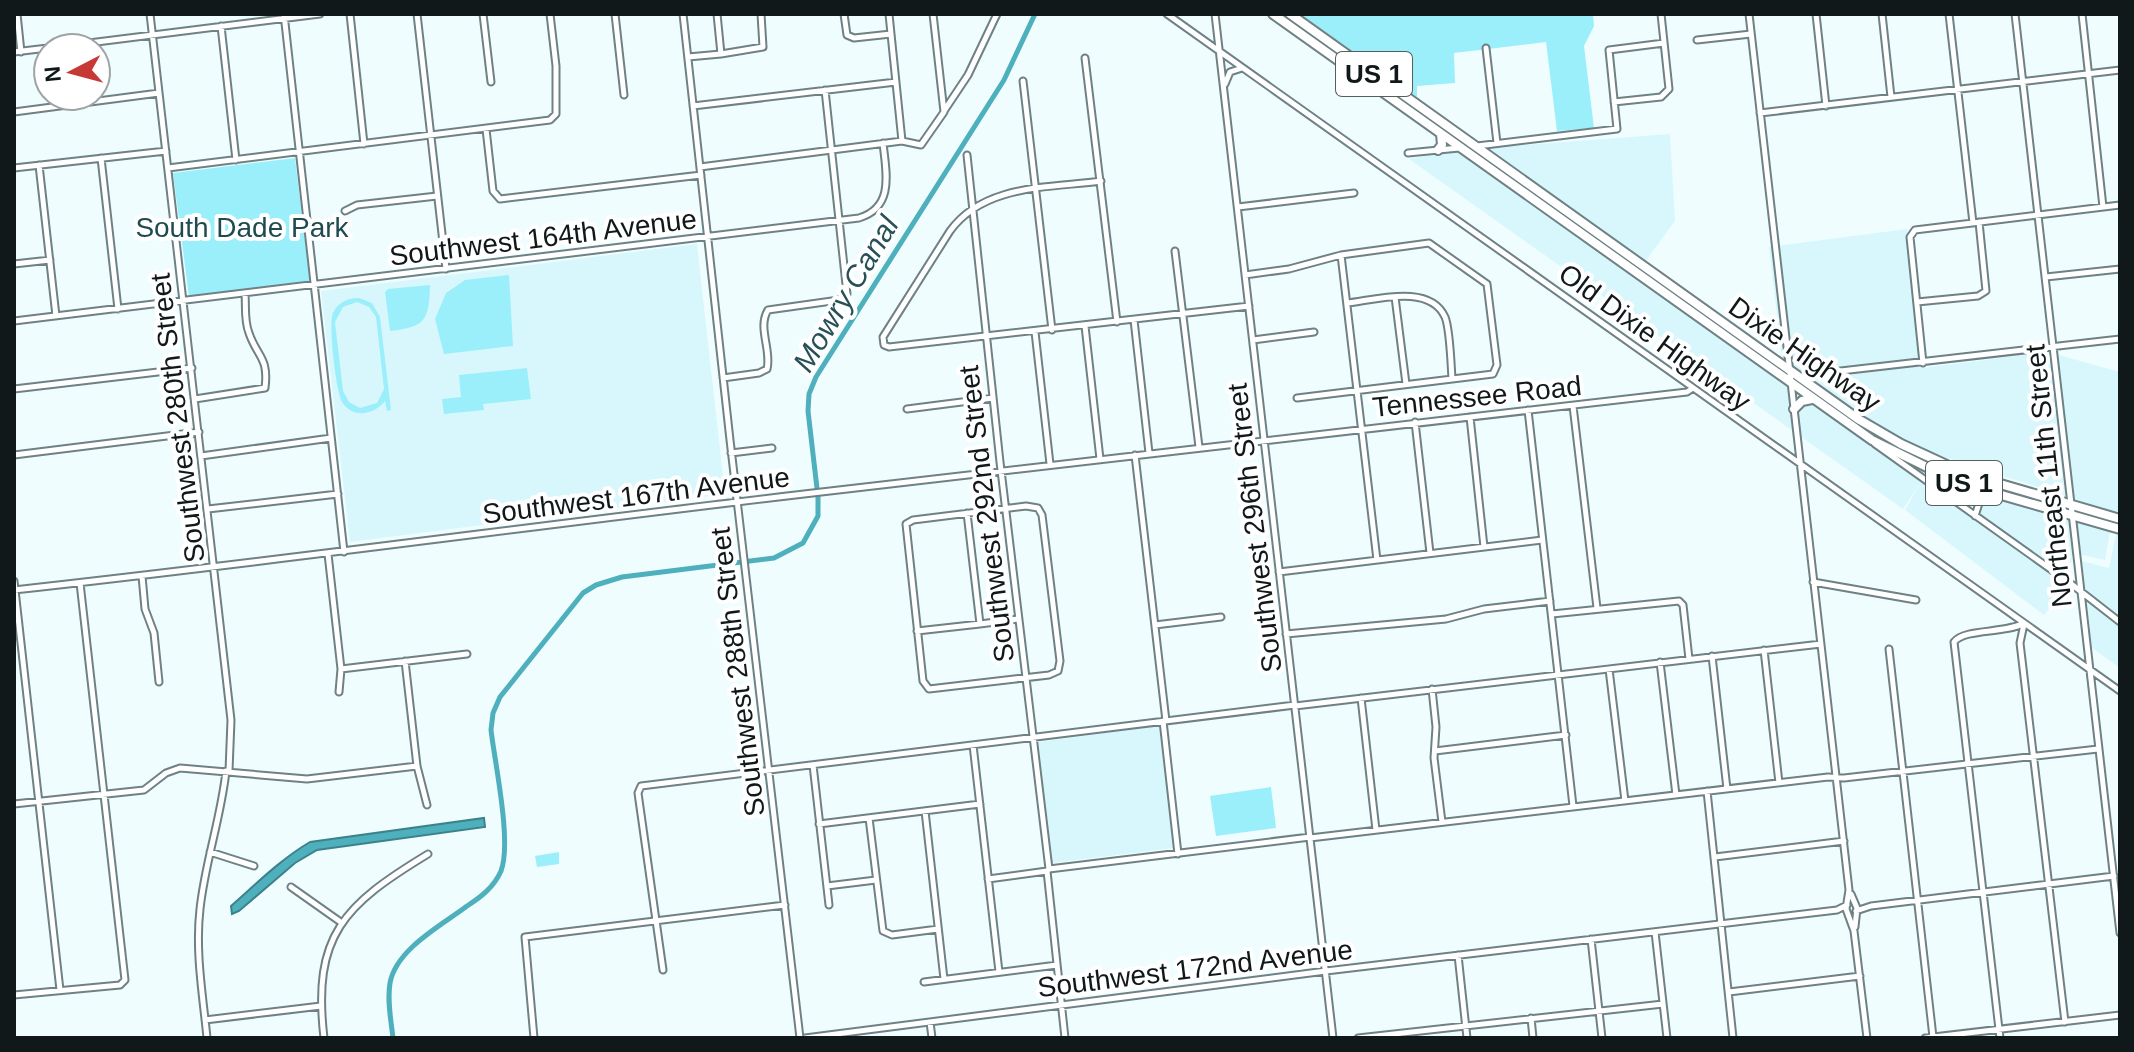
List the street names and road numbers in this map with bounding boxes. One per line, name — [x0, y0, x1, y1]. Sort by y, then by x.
road number: US 1 — [1336, 52, 1412, 96]
street label: Southwest 164th Avenue — [388, 203, 698, 272]
street label: Old Dixie Highway — [1553, 258, 1756, 417]
street label: Southwest 280th Street — [144, 271, 211, 564]
street label: Dixie Highway — [1723, 291, 1886, 418]
street label: Northeast 11th Street — [2019, 343, 2078, 609]
street label: Southwest 292nd Street — [953, 364, 1020, 664]
street label: Tennessee Road — [1371, 370, 1583, 423]
street label: Southwest 296th Street — [1221, 381, 1288, 674]
street label: Southwest 167th Avenue — [481, 461, 791, 530]
road number: US 1 — [1926, 461, 2002, 505]
street label: Southwest 288th Street — [704, 525, 771, 818]
street label: Southwest 172nd Avenue — [1036, 934, 1354, 1003]

